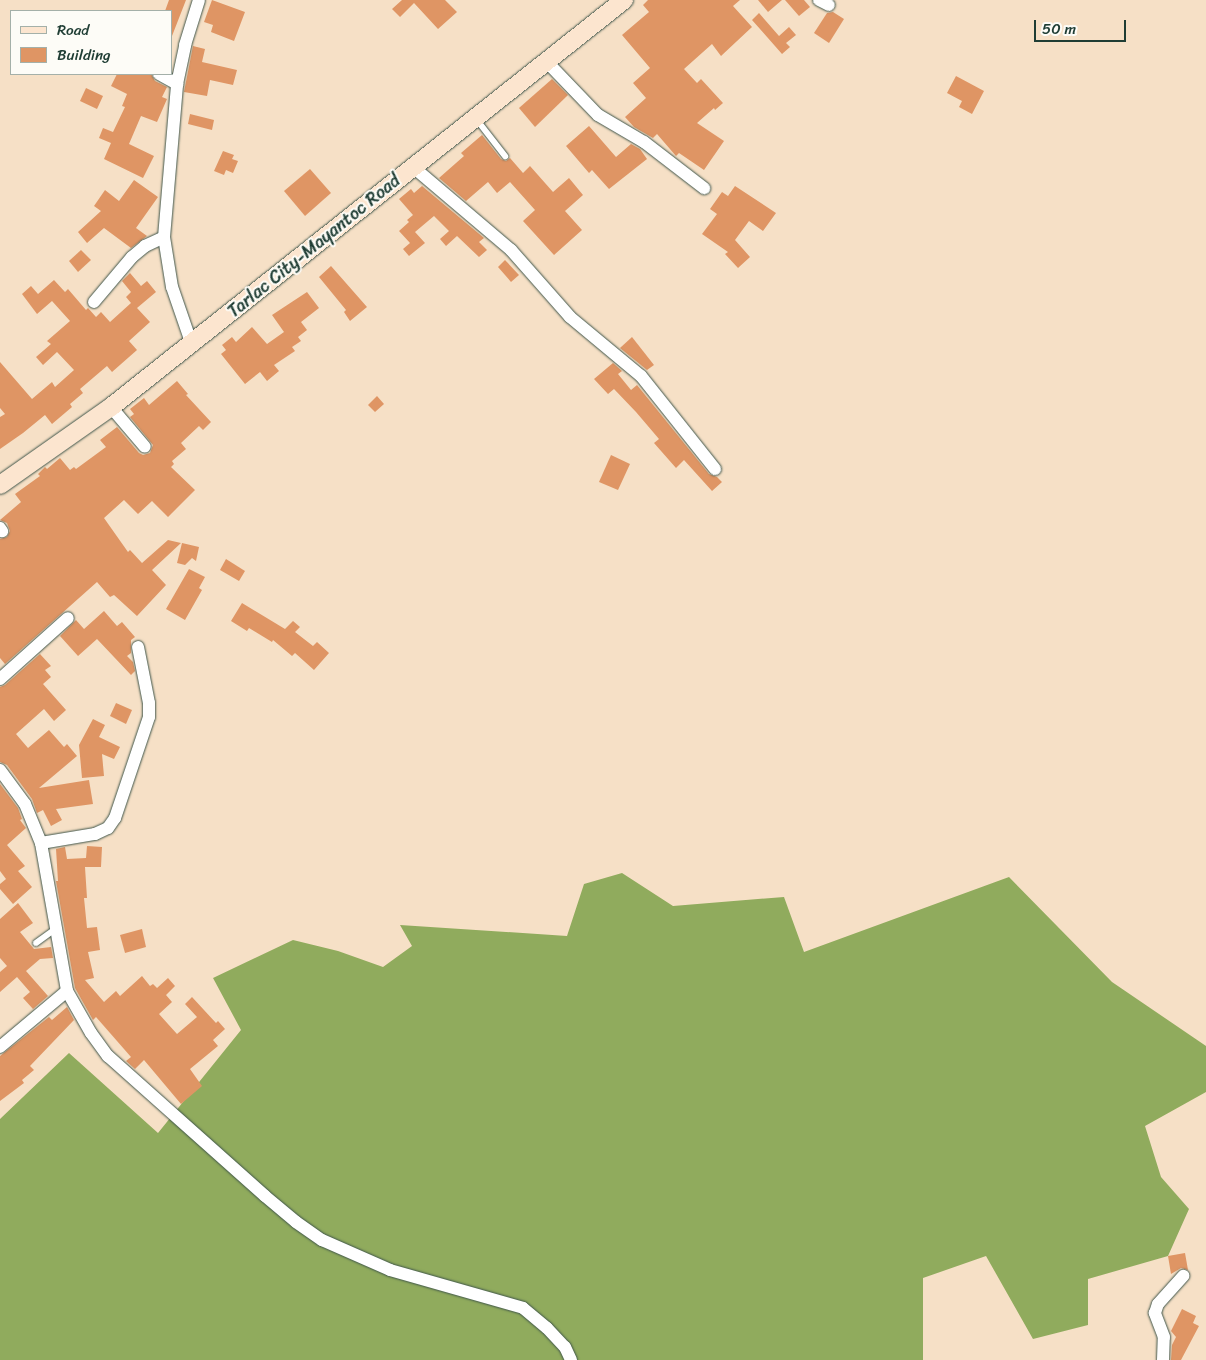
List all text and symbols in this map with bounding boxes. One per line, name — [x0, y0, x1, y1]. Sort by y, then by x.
legend — [10, 10, 172, 75]
scale bar — [1036, 10, 1128, 42]
text: 50 m — [1042, 16, 1076, 42]
text: Road — [57, 17, 89, 43]
text: Building — [57, 42, 111, 68]
street label: Tarlac City-Mayantoc Road — [223, 170, 405, 322]

